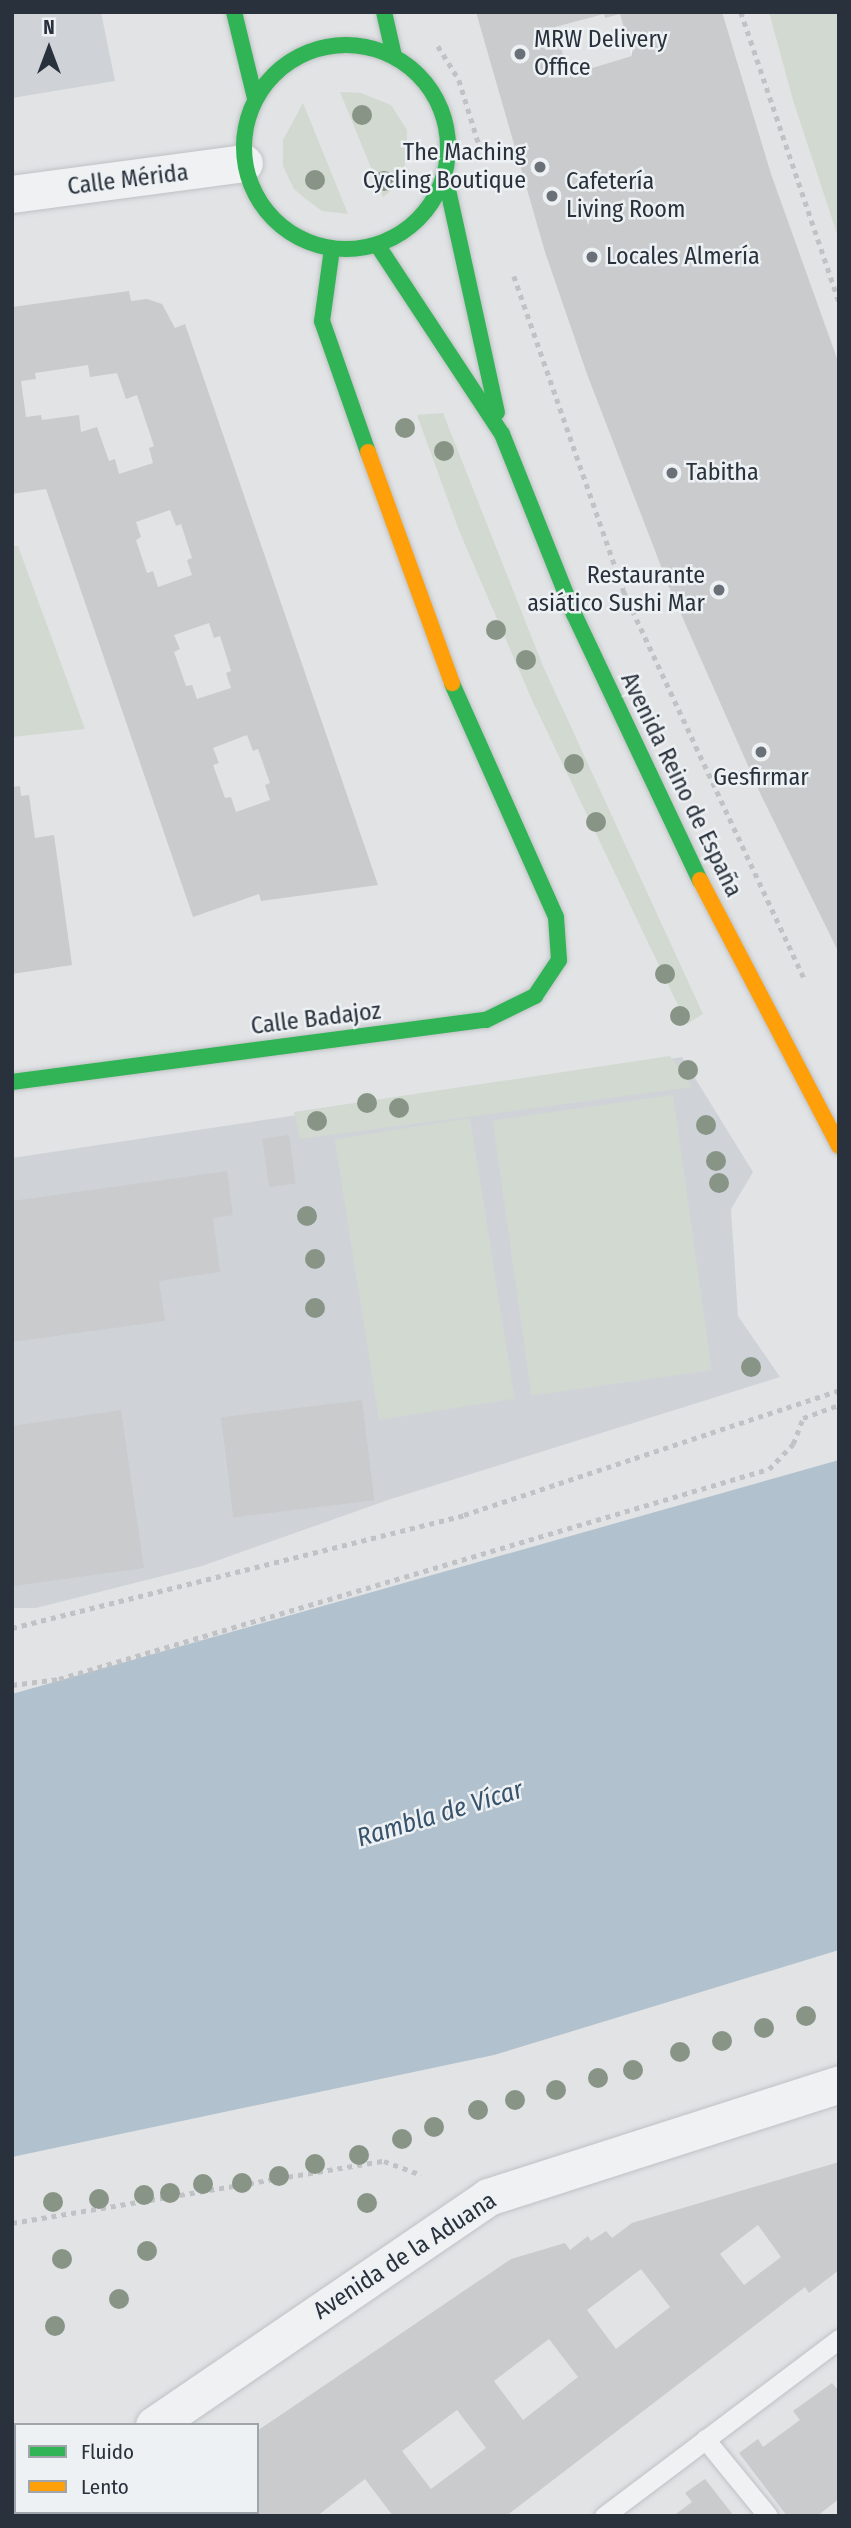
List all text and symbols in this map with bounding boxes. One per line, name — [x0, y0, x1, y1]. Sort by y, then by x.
north arrow — [14, 14, 84, 84]
text: N — [43, 16, 55, 39]
place label: MRW Delivery Office — [534, 26, 667, 82]
marker: MRW Delivery Office — [512, 46, 528, 62]
place label: The Maching Cycling Boutique — [363, 139, 526, 195]
street label: Calle Mérida — [66, 158, 190, 202]
marker: The Maching Cycling Boutique — [532, 159, 548, 175]
place label: Cafetería Living Room — [566, 168, 685, 224]
marker: Cafetería Living Room — [544, 188, 560, 204]
place label: Locales Almería — [606, 243, 760, 271]
marker: Locales Almería — [584, 249, 600, 265]
place label: Tabitha — [686, 459, 759, 487]
marker: Tabitha — [664, 465, 680, 481]
place label: Restaurante asiático Sushi Mar — [527, 562, 705, 618]
marker: Restaurante asiático Sushi Mar — [711, 582, 727, 598]
street label: Avenida Reino de España — [614, 668, 748, 902]
marker: Gesfirmar — [753, 744, 769, 760]
place label: Gesfirmar — [713, 764, 809, 792]
street label: Calle Badajoz — [249, 997, 383, 1041]
water label: Rambla de Vícar — [353, 1774, 527, 1854]
street label: Avenida de la Aduana — [308, 2186, 502, 2326]
legend — [14, 2423, 259, 2514]
text: Fluido — [81, 2439, 134, 2465]
text: Lento — [81, 2474, 129, 2500]

